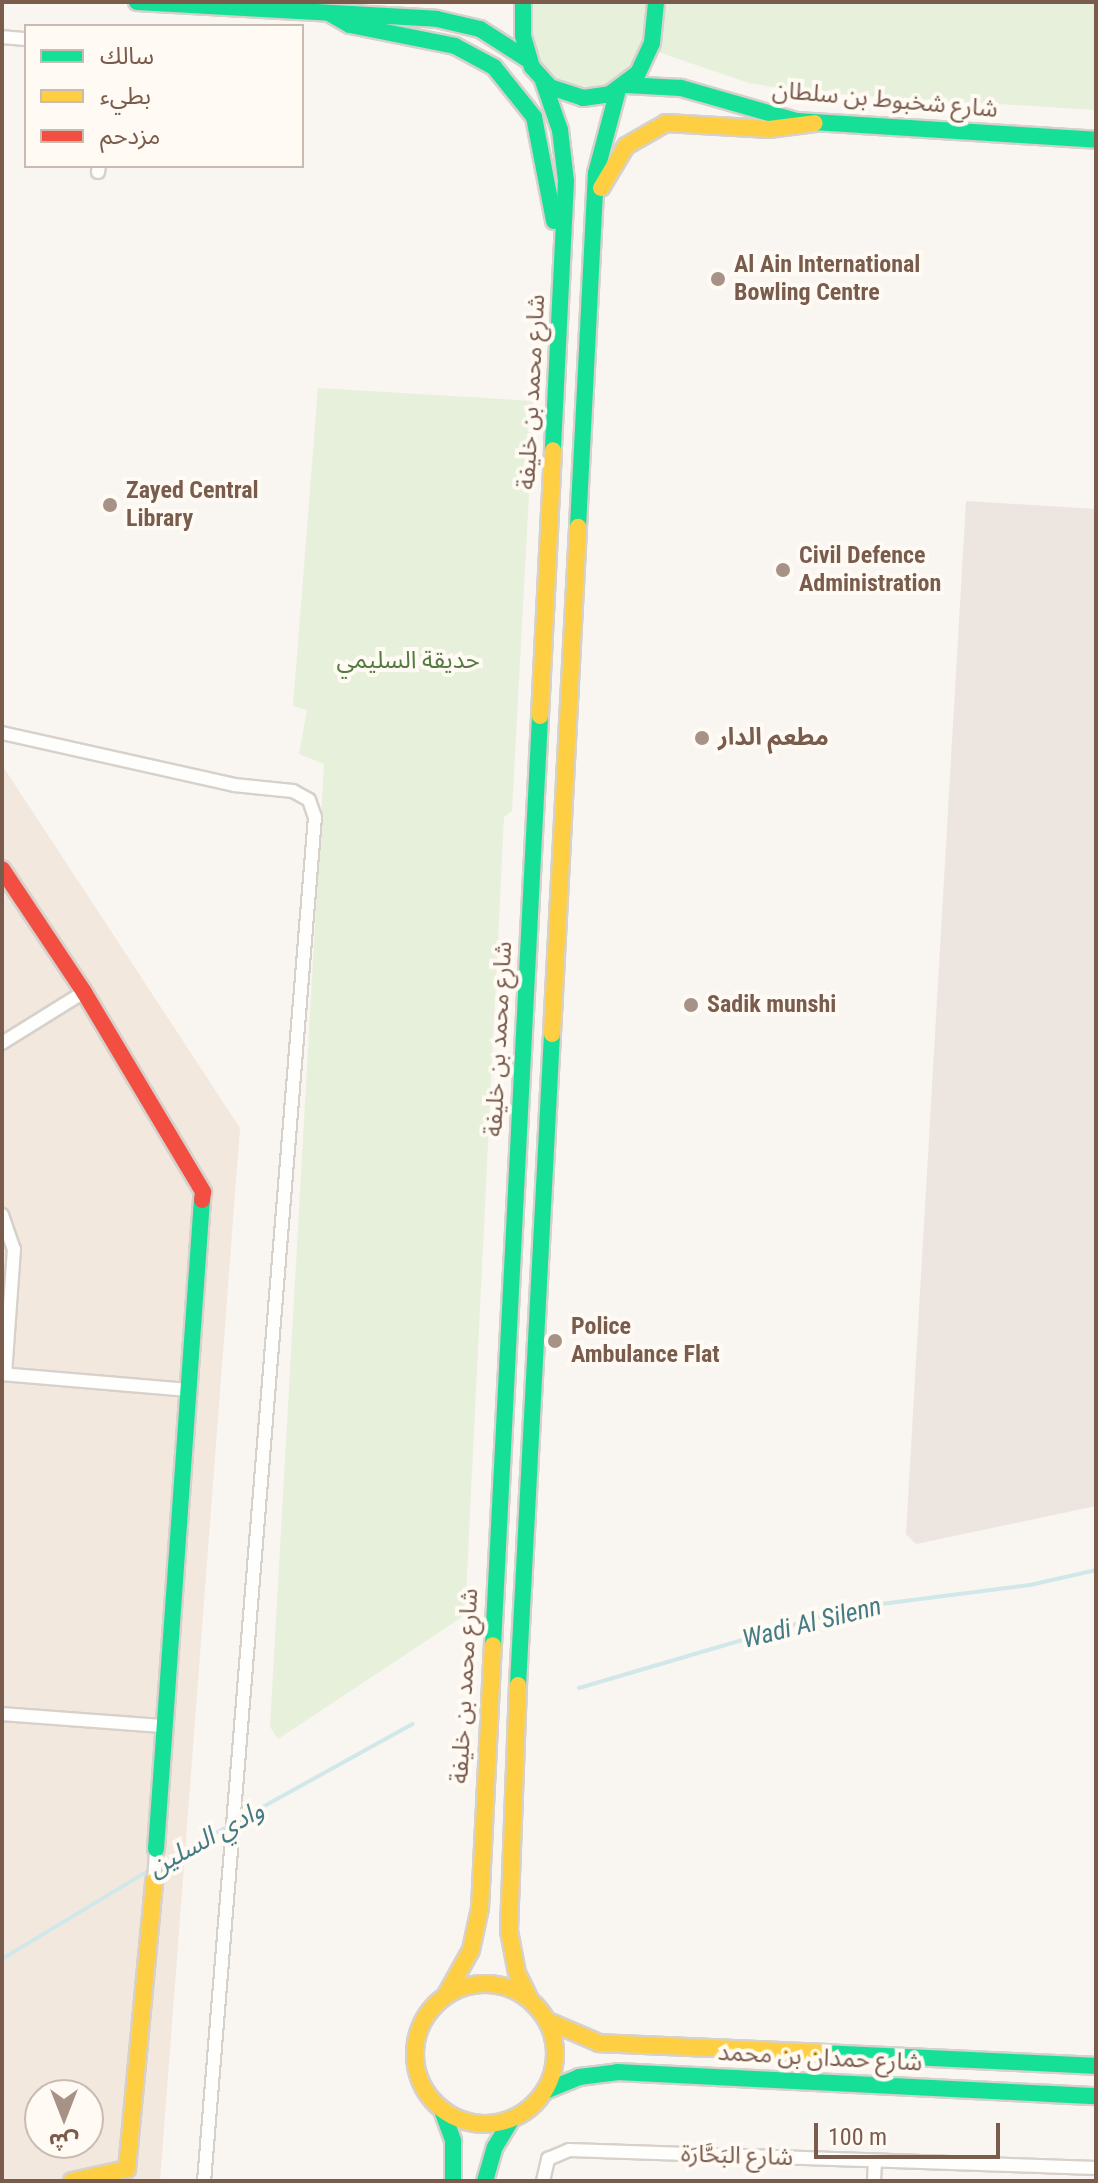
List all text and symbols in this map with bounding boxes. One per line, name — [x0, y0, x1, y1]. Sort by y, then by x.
legend — [24, 24, 304, 168]
text: سالك — [100, 42, 154, 70]
street label: شارع شخبوط بن سلطان — [771, 76, 999, 124]
text: بطيء — [100, 82, 151, 110]
text: مزدحم — [100, 122, 160, 150]
place label: Al Ain International Bowling Centre — [734, 251, 920, 307]
marker: Al Ain International Bowling Centre — [709, 270, 727, 288]
street label: شارع محمد بن خليفة — [513, 294, 551, 490]
place label: Zayed Central Library — [126, 477, 259, 533]
marker: Zayed Central Library — [101, 496, 119, 514]
place label: Civil Defence Administration — [799, 542, 941, 598]
marker: Civil Defence Administration — [774, 561, 792, 579]
park label: حديقة السليمي — [336, 647, 480, 675]
place label: مطعم الدار — [718, 724, 829, 752]
marker: مطعم الدار — [693, 729, 711, 747]
street label: شارع محمد بن خليفة — [480, 941, 518, 1137]
place label: Sadik munshi — [707, 991, 836, 1019]
marker: Sadik munshi — [682, 996, 700, 1014]
place label: Police Ambulance Flat — [571, 1313, 720, 1369]
marker: Police Ambulance Flat — [546, 1332, 564, 1350]
street label: شارع محمد بن خليفة — [446, 1588, 484, 1784]
water label: Wadi Al Silenn — [739, 1591, 885, 1655]
water label: وادي السلين — [143, 1794, 269, 1884]
street label: شارع حمدان بن محمد — [717, 2038, 923, 2078]
north arrow — [24, 2079, 104, 2159]
scale bar — [818, 2107, 1004, 2157]
text: 100 m — [828, 2123, 887, 2151]
text: ش — [49, 2129, 79, 2154]
street label: شارع البَحَّارَة — [680, 2140, 794, 2172]

